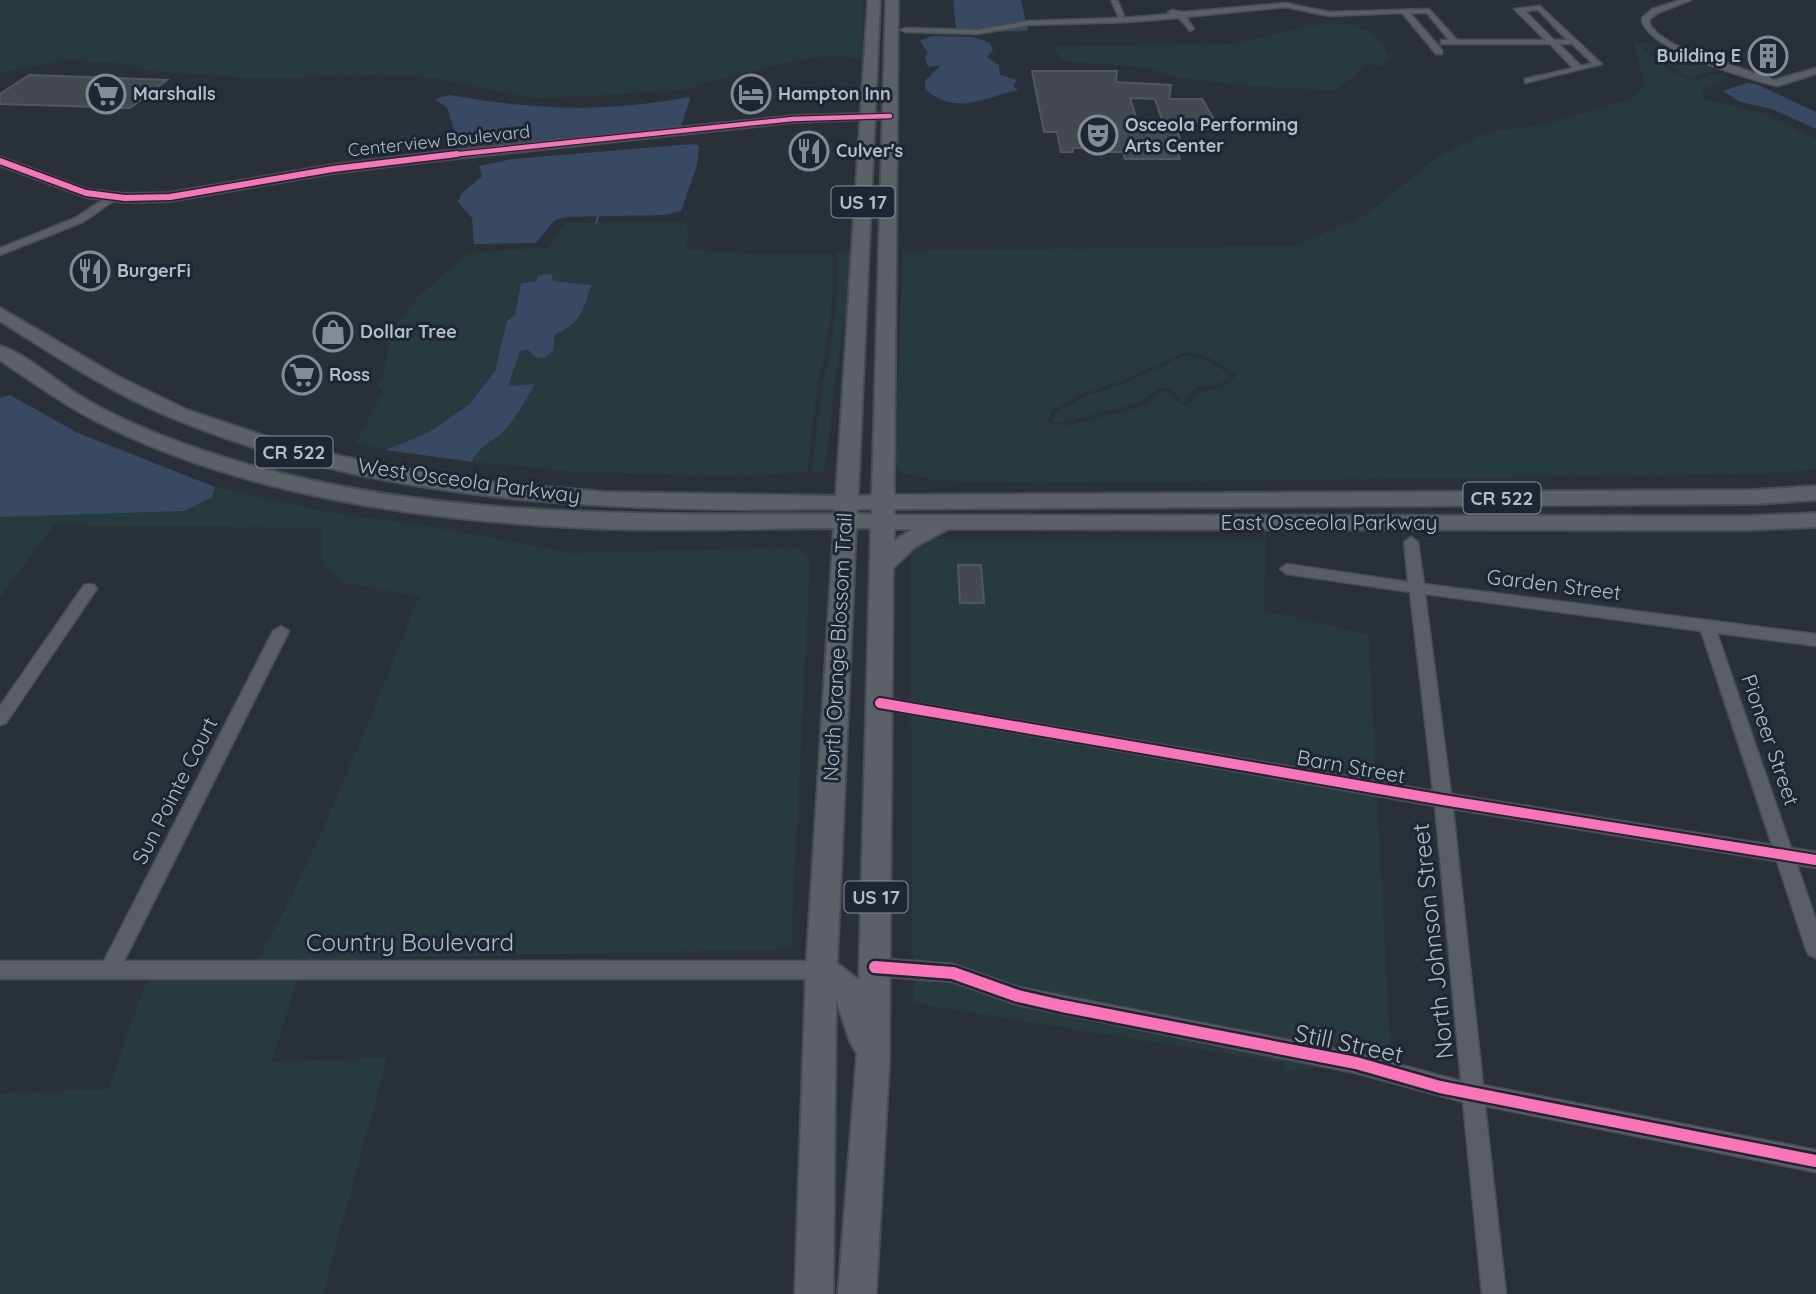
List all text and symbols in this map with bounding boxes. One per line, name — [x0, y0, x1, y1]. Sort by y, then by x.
building icon: Building E — [1747, 35, 1789, 77]
place label: Building E — [1657, 44, 1741, 67]
supermarket icon: Marshalls — [85, 73, 127, 115]
hotel icon: Hampton Inn — [730, 73, 772, 115]
place label: Marshalls — [133, 82, 216, 105]
place label: Hampton Inn — [778, 82, 891, 105]
place label: Osceola Performing Arts Center — [1125, 113, 1298, 157]
theatre icon: Osceola Performing Arts Center — [1077, 114, 1119, 156]
street label: Centerview Boulevard — [347, 119, 531, 162]
restaurant icon: Culver's — [788, 130, 830, 172]
place label: Culver's — [836, 139, 904, 162]
road number: US 17 — [832, 186, 894, 218]
restaurant icon: BurgerFi — [69, 250, 111, 292]
place label: BurgerFi — [117, 259, 191, 282]
shop icon: Dollar Tree — [312, 311, 354, 353]
place label: Dollar Tree — [360, 320, 457, 343]
supermarket icon: Ross — [281, 354, 323, 396]
place label: Ross — [329, 363, 370, 386]
road number: CR 522 — [256, 436, 332, 467]
street label: West Osceola Parkway — [356, 452, 582, 508]
road number: CR 522 — [1464, 482, 1540, 513]
street label: East Osceola Parkway — [1221, 509, 1438, 535]
street label: North Orange Blossom Trail — [817, 512, 857, 782]
street label: Garden Street — [1485, 563, 1623, 605]
street label: Pioneer Street — [1736, 671, 1806, 809]
street label: Sun Pointe Court — [126, 713, 222, 868]
street label: Barn Street — [1295, 744, 1407, 788]
street label: North Johnson Street — [1405, 822, 1459, 1061]
road number: US 17 — [844, 882, 908, 912]
street label: Country Boulevard — [306, 927, 514, 957]
street label: Still Street — [1292, 1017, 1406, 1069]

